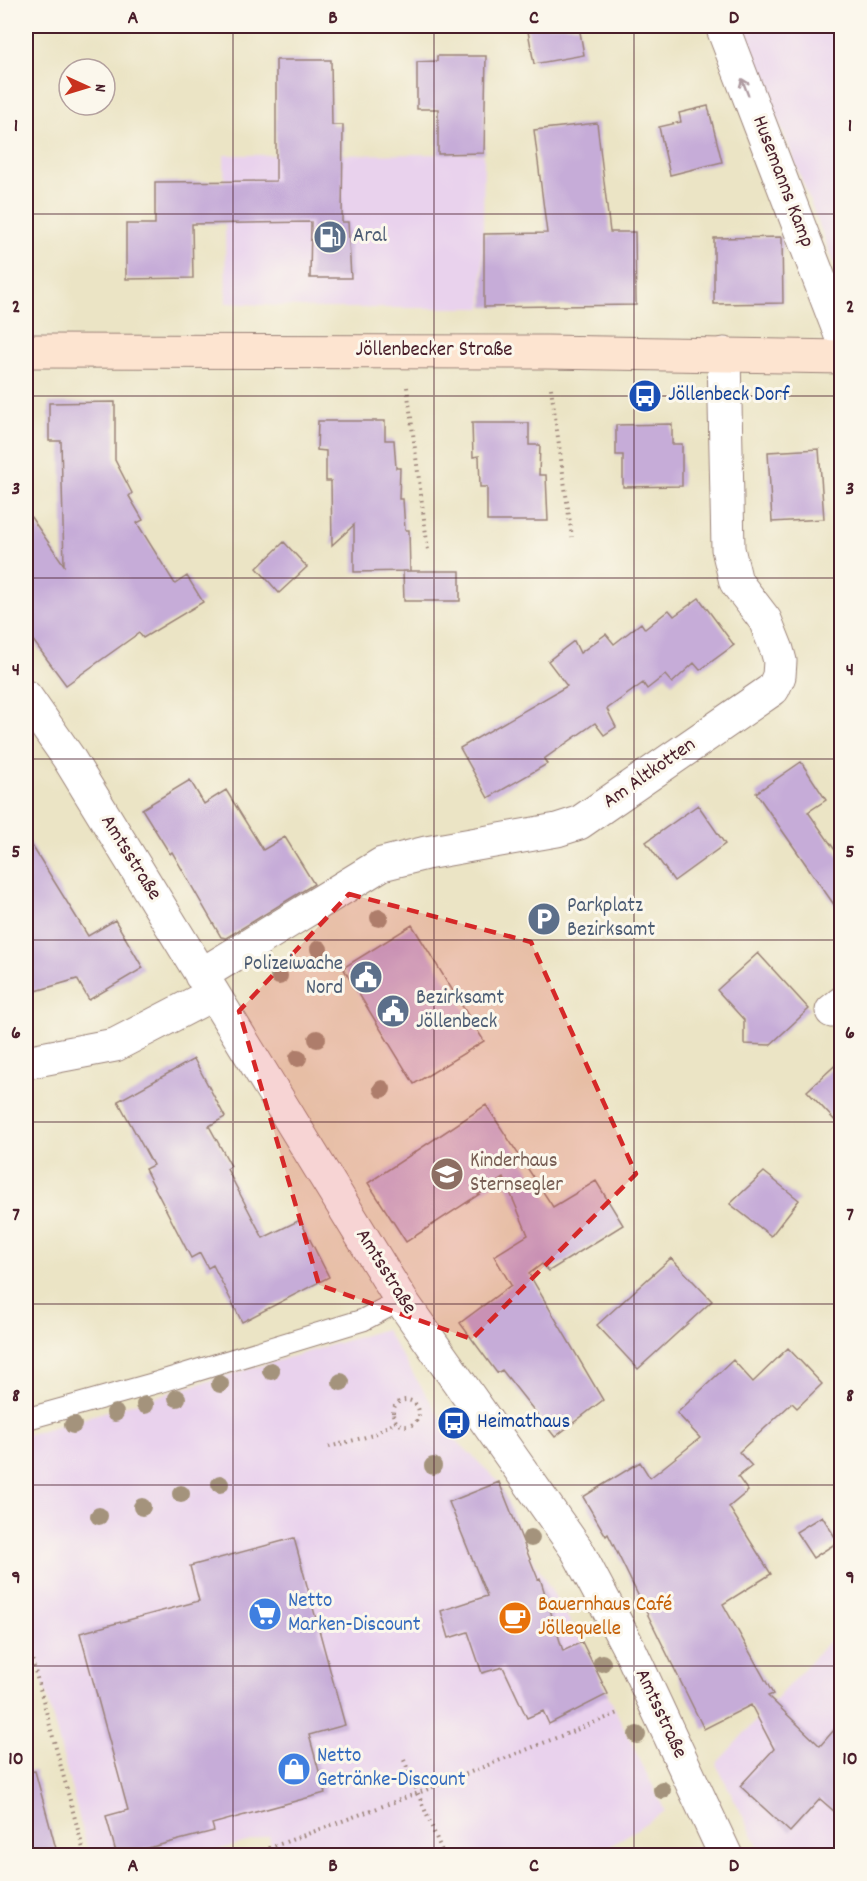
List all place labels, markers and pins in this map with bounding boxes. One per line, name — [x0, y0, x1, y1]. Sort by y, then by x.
fuel station icon: Aral — [312, 219, 348, 255]
place label: Aral — [353, 222, 387, 252]
bus stop icon: Jöllenbeck Dorf — [627, 378, 663, 414]
place label: Jöllenbeck Dorf — [668, 381, 790, 411]
place label: Parkplatz Bezirksamt — [567, 892, 656, 946]
parking icon: Parkplatz Bezirksamt — [526, 901, 562, 937]
place label: Polizeiwache Nord — [244, 950, 343, 1004]
public building icon: Polizeiwache Nord — [348, 959, 384, 995]
place label: Bezirksamt Jöllenbeck — [416, 984, 505, 1038]
public building icon: Bezirksamt Jöllenbeck — [375, 993, 411, 1029]
place label: Kinderhaus Sternsegler — [470, 1147, 563, 1201]
school or university icon: Kinderhaus Sternsegler — [429, 1156, 465, 1192]
bus stop icon: Heimathaus — [436, 1405, 472, 1441]
place label: Heimathaus — [477, 1408, 570, 1438]
place label: Netto Marken-Discount — [288, 1587, 421, 1641]
place label: Bauernhaus Café Jöllequelle — [538, 1591, 672, 1645]
supermarket icon: Netto Marken-Discount — [247, 1596, 283, 1632]
cafe icon: Bauernhaus Café Jöllequelle — [497, 1600, 533, 1636]
place label: Netto Getränke-Discount — [317, 1742, 466, 1796]
shop icon: Netto Getränke-Discount — [276, 1751, 312, 1787]

